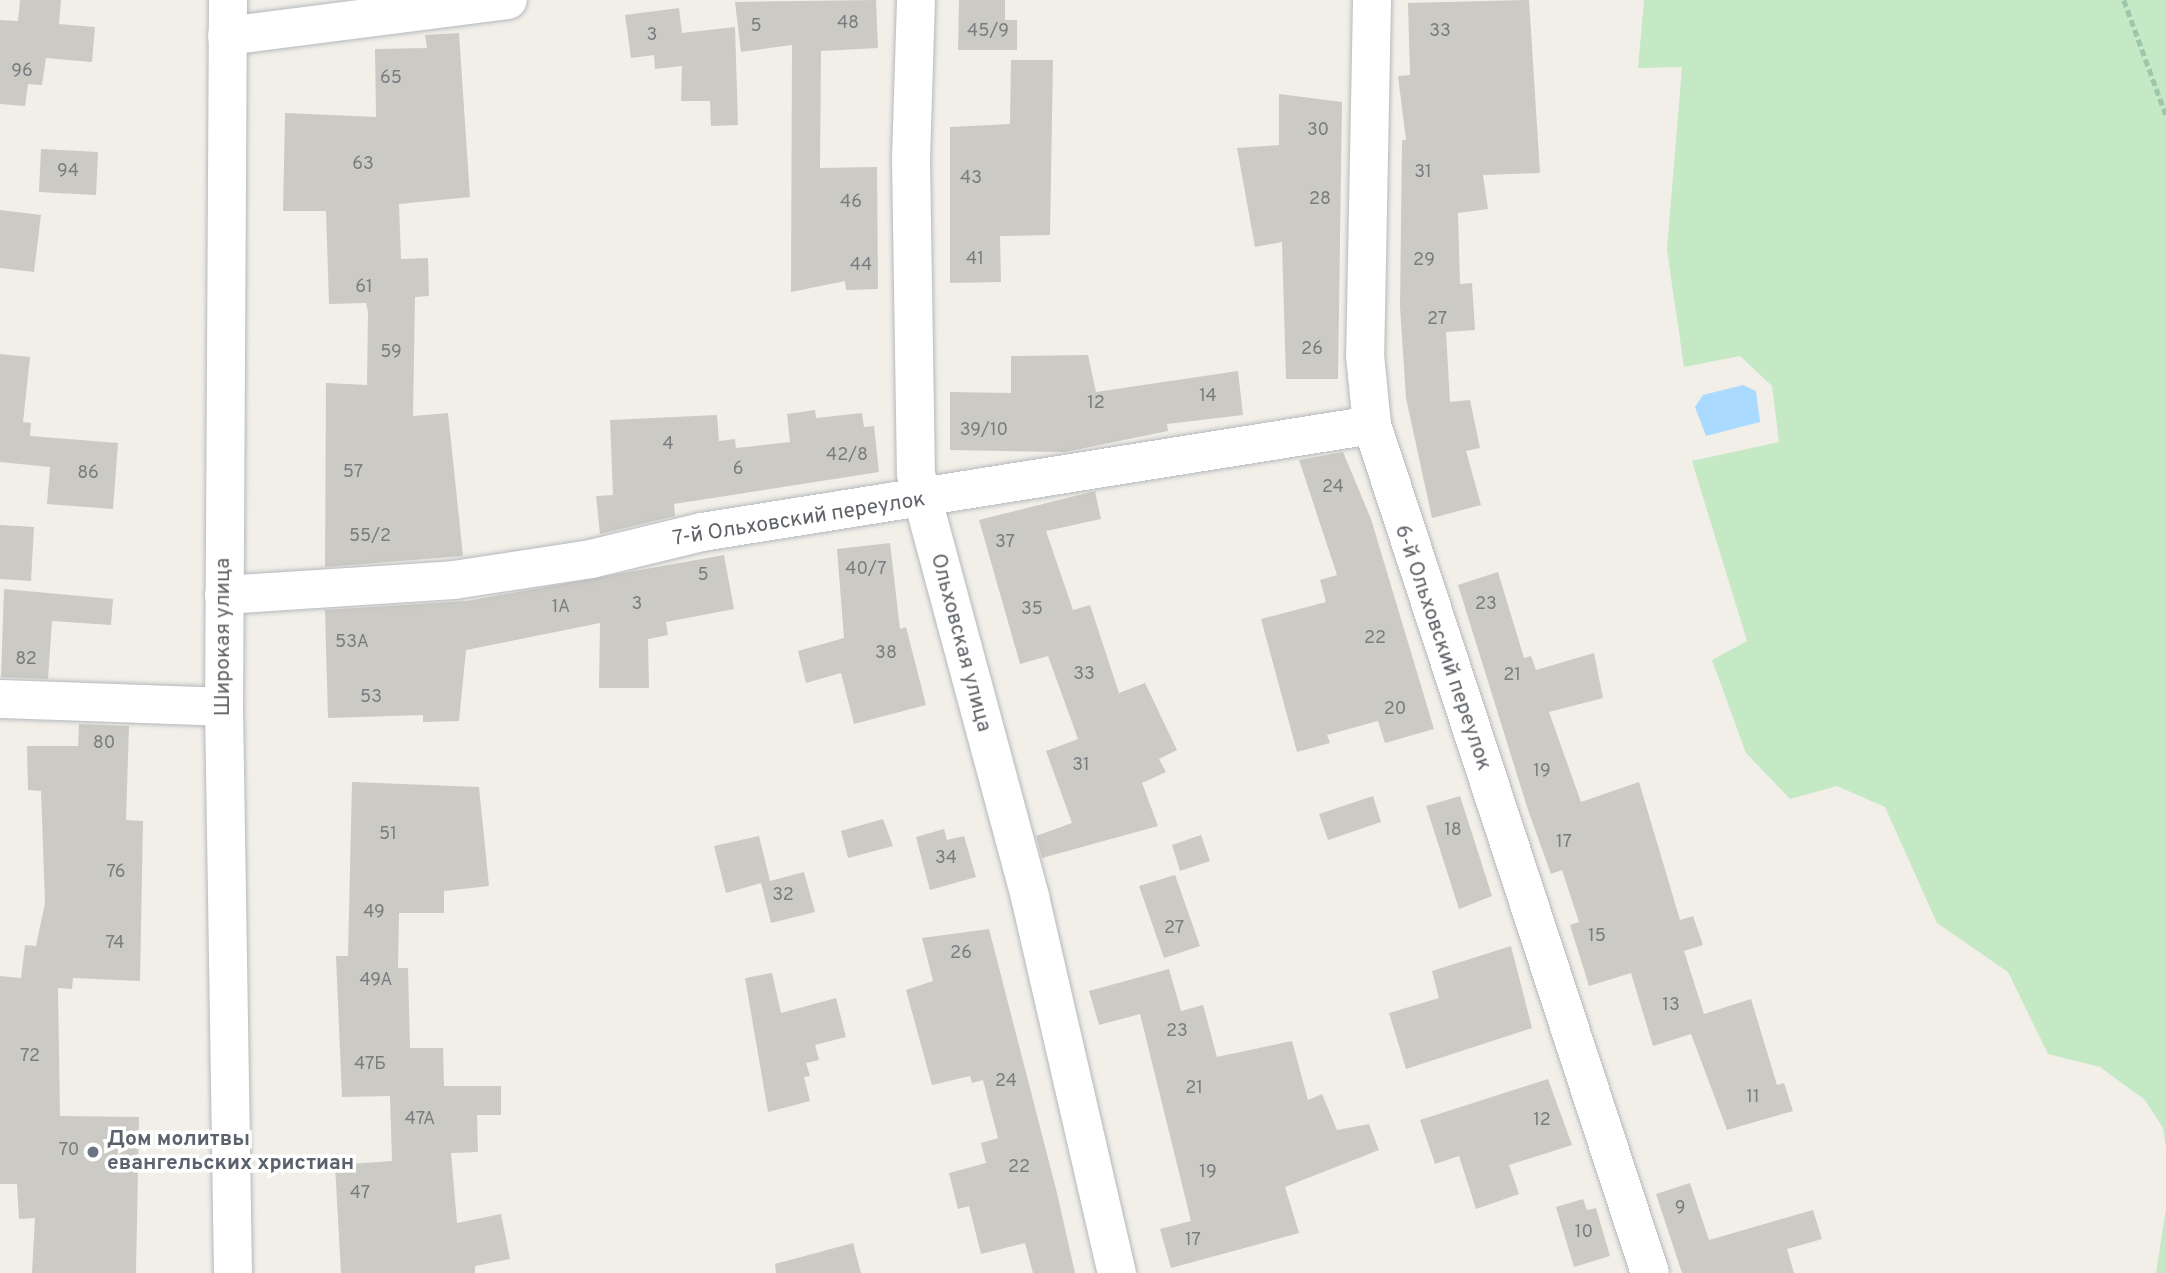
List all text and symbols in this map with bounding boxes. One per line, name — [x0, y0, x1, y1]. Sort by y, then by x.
house number: 48 — [837, 13, 859, 35]
house number: 5 — [750, 16, 762, 38]
house number: 45/9 — [967, 21, 1009, 43]
house number: 33 — [1429, 21, 1451, 43]
house number: 3 — [647, 25, 657, 47]
house number: 96 — [11, 61, 33, 83]
house number: 65 — [380, 68, 402, 90]
house number: 30 — [1307, 120, 1329, 142]
house number: 63 — [352, 154, 374, 176]
house number: 94 — [57, 161, 79, 183]
house number: 31 — [1414, 162, 1432, 184]
house number: 43 — [960, 168, 982, 190]
house number: 28 — [1309, 189, 1331, 211]
house number: 46 — [840, 192, 862, 214]
house number: 41 — [966, 249, 984, 271]
house number: 29 — [1413, 250, 1435, 272]
house number: 44 — [850, 255, 872, 277]
house number: 61 — [355, 277, 373, 299]
house number: 27 — [1427, 309, 1447, 331]
house number: 26 — [1301, 339, 1323, 361]
house number: 59 — [380, 342, 402, 364]
house number: 14 — [1199, 386, 1217, 408]
house number: 12 — [1087, 393, 1105, 415]
house number: 39/10 — [960, 420, 1008, 442]
house number: 4 — [662, 434, 674, 456]
house number: 42/8 — [826, 445, 868, 467]
house number: 6 — [733, 459, 743, 481]
house number: 57 — [343, 462, 363, 484]
house number: 86 — [77, 463, 99, 485]
house number: 24 — [1322, 477, 1344, 499]
street label: 7-й Ольховский переулок — [671, 488, 927, 552]
street label: 6-й Ольховский переулок — [1388, 522, 1496, 774]
house number: 55/2 — [349, 526, 391, 548]
house number: 37 — [995, 532, 1015, 554]
street label: Ольховская улица — [924, 551, 996, 735]
street label: Широкая улица — [211, 558, 237, 716]
house number: 40/7 — [845, 559, 887, 581]
house number: 5 — [697, 565, 709, 587]
house number: 3 — [632, 594, 642, 616]
house number: 23 — [1475, 594, 1497, 616]
house number: 1А — [552, 597, 570, 619]
house number: 35 — [1021, 599, 1043, 621]
house number: 22 — [1364, 628, 1386, 650]
house number: 53А — [335, 632, 369, 654]
house number: 38 — [875, 643, 897, 665]
house number: 82 — [15, 649, 37, 671]
house number: 33 — [1073, 664, 1095, 686]
house number: 21 — [1503, 665, 1521, 687]
house number: 53 — [360, 687, 382, 709]
house number: 20 — [1384, 699, 1406, 721]
house number: 80 — [93, 733, 115, 755]
house number: 31 — [1072, 755, 1090, 777]
house number: 19 — [1533, 761, 1551, 783]
house number: 18 — [1444, 820, 1462, 842]
house number: 51 — [379, 824, 397, 846]
house number: 17 — [1556, 832, 1572, 854]
house number: 34 — [935, 848, 957, 870]
house number: 76 — [106, 862, 126, 884]
house number: 32 — [772, 885, 794, 907]
house number: 49 — [363, 902, 385, 924]
house number: 27 — [1164, 918, 1184, 940]
house number: 15 — [1588, 926, 1606, 948]
house number: 74 — [106, 933, 124, 955]
house number: 26 — [950, 943, 972, 965]
house number: 49А — [359, 970, 393, 992]
house number: 13 — [1662, 995, 1680, 1017]
house number: 23 — [1166, 1021, 1188, 1043]
house number: 72 — [20, 1046, 40, 1068]
house number: 47Б — [354, 1054, 386, 1076]
house number: 24 — [995, 1071, 1017, 1093]
house number: 21 — [1185, 1078, 1203, 1100]
house number: 11 — [1746, 1087, 1760, 1109]
house number: 47А — [405, 1109, 435, 1131]
house number: 12 — [1533, 1110, 1551, 1132]
place label: Дом молитвы евангельских христиан — [107, 1127, 354, 1177]
house number: 70 — [59, 1140, 79, 1162]
marker: Дом молитвы евангельских христиан — [85, 1144, 101, 1160]
house number: 22 — [1008, 1157, 1030, 1179]
house number: 19 — [1199, 1162, 1217, 1184]
house number: 47 — [350, 1183, 370, 1205]
house number: 9 — [1675, 1198, 1685, 1220]
house number: 10 — [1575, 1222, 1593, 1244]
house number: 17 — [1185, 1230, 1201, 1252]

